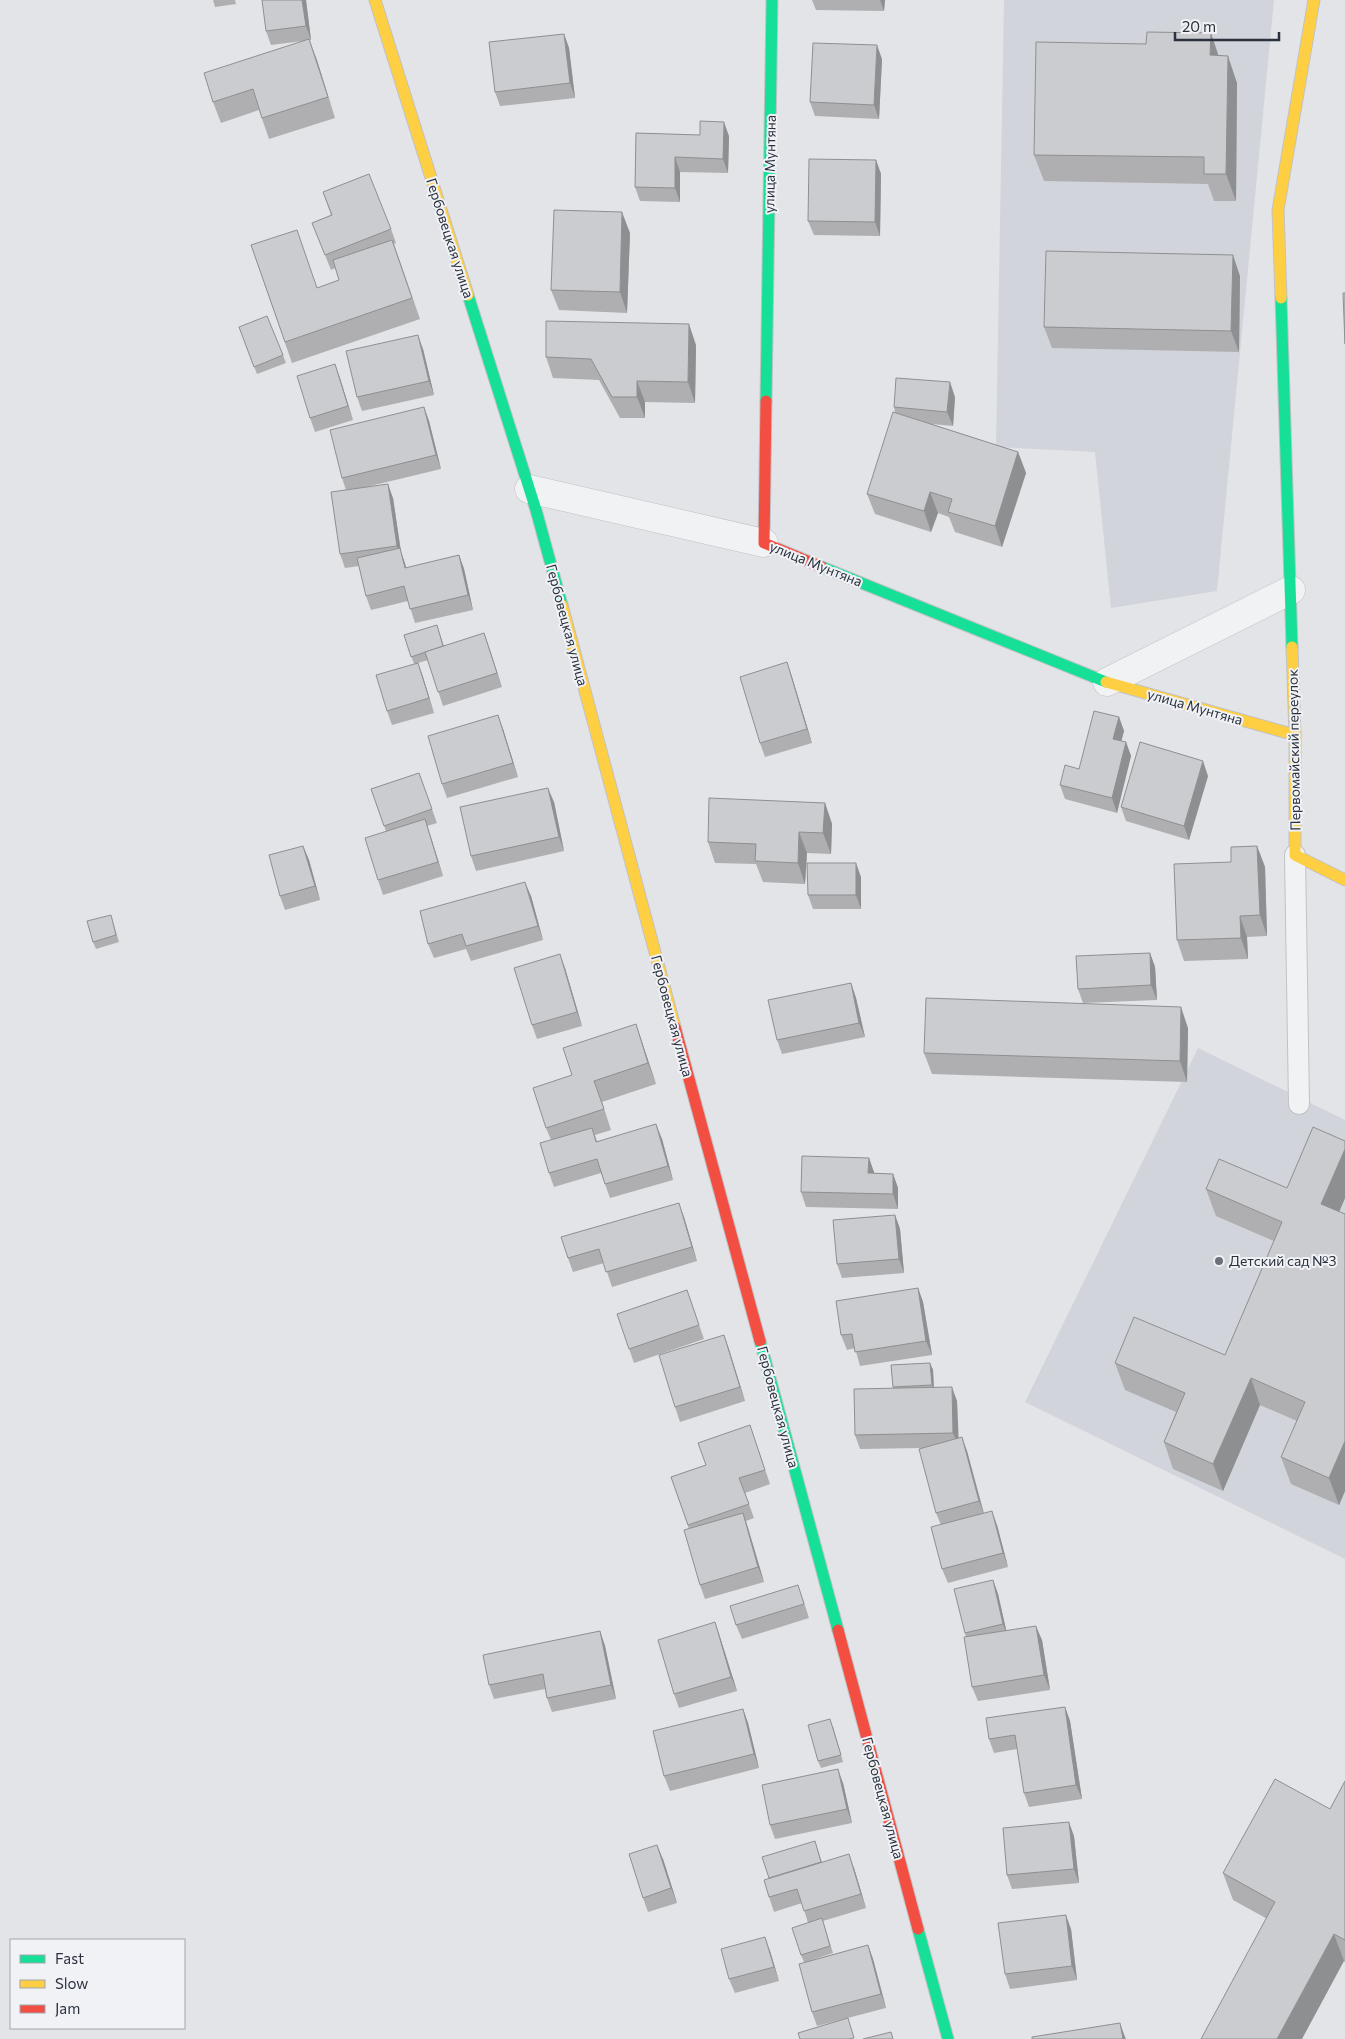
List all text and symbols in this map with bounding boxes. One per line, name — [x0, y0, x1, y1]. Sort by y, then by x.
scale bar — [1175, 10, 1279, 42]
text: 20 m — [1182, 17, 1216, 35]
street label: улица Мунтяна — [760, 115, 779, 213]
street label: Гербовецкая улица — [423, 176, 478, 300]
street label: улица Мунтяна — [767, 537, 865, 590]
street label: Гербовецкая улица — [543, 562, 592, 688]
street label: Первомайский переулок — [1284, 669, 1303, 831]
street label: улица Мунтяна — [1146, 685, 1245, 728]
street label: Гербовецкая улица — [648, 953, 697, 1079]
place label: Детский сад №3 — [1229, 1252, 1336, 1269]
marker: Детский сад №3 — [1213, 1255, 1225, 1267]
street label: Гербовецкая улица — [754, 1344, 803, 1470]
street label: Гербовецкая улица — [859, 1735, 908, 1861]
legend — [10, 1939, 185, 2029]
text: Fast — [55, 1949, 84, 1967]
text: Slow — [55, 1974, 88, 1992]
text: Jam — [55, 1999, 80, 2017]

